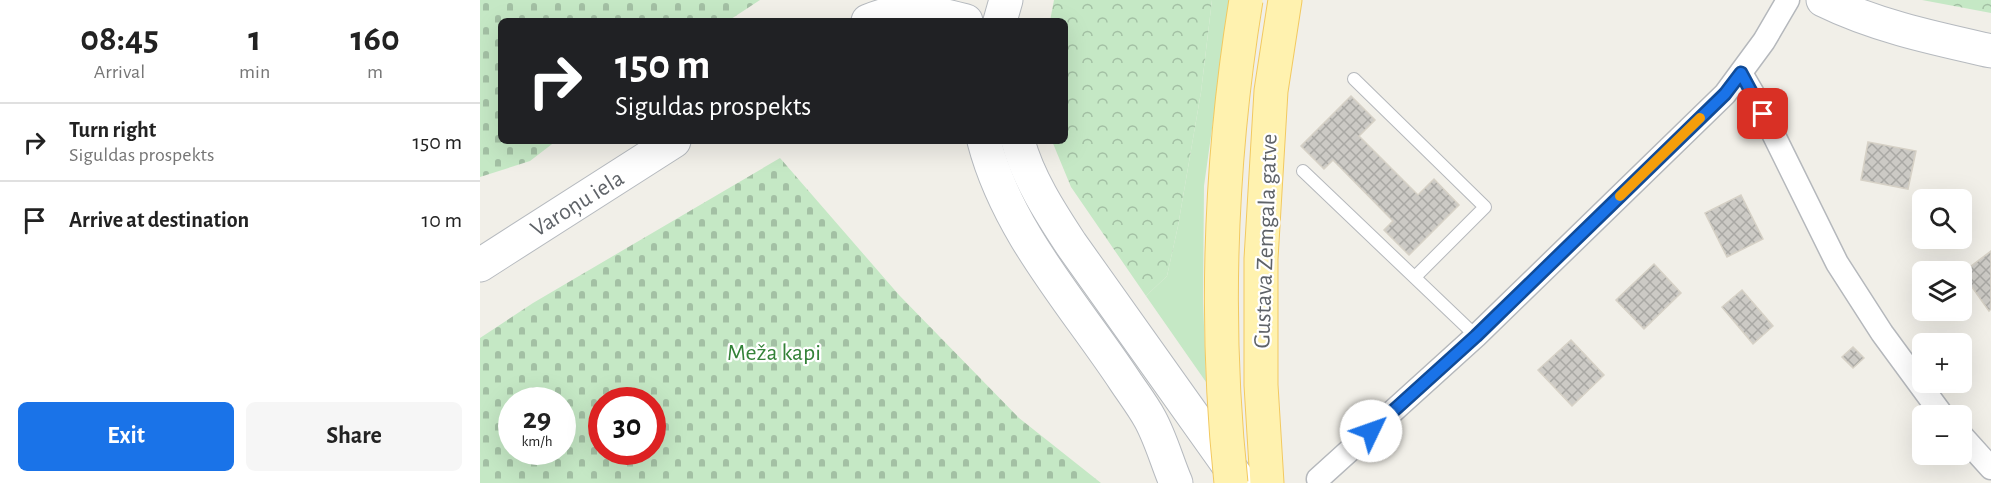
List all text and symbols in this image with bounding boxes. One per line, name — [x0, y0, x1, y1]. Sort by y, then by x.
text: 08:45 — [80, 21, 159, 57]
text: 1 — [248, 21, 261, 57]
text: 160 — [351, 21, 400, 57]
icon: right — [516, 42, 594, 120]
text: 150 m — [615, 44, 710, 86]
text: Arrival — [94, 62, 145, 82]
text: min — [239, 62, 270, 82]
text: m — [367, 62, 383, 82]
pin — [1737, 88, 1788, 139]
text: Siguldas prospekts — [615, 93, 811, 120]
icon: arrive — [1746, 97, 1779, 130]
text: Turn right — [69, 119, 156, 141]
icon: right — [18, 126, 51, 159]
text: 150 m — [412, 131, 462, 153]
street label: Gustava Zemgala gatve — [1250, 133, 1282, 349]
text: Siguldas prospekts — [69, 145, 214, 165]
street label: Varoņu iela — [527, 166, 629, 243]
map controls — [1912, 189, 1972, 465]
button: search — [1912, 189, 1972, 249]
icon: arrive — [18, 204, 51, 237]
text: Arrive at destination — [69, 209, 249, 231]
text: 10 m — [422, 209, 462, 231]
button: layers — [1912, 261, 1972, 321]
button: + — [1912, 333, 1972, 393]
park label: Meža kapi — [727, 341, 821, 365]
speed limit sign: 30 — [588, 387, 666, 465]
position arrow — [1339, 399, 1403, 463]
button: Exit — [18, 402, 234, 471]
button: Share — [246, 402, 462, 471]
text: 29 — [523, 404, 551, 434]
button: − — [1912, 405, 1972, 465]
text: km/h — [522, 434, 552, 449]

